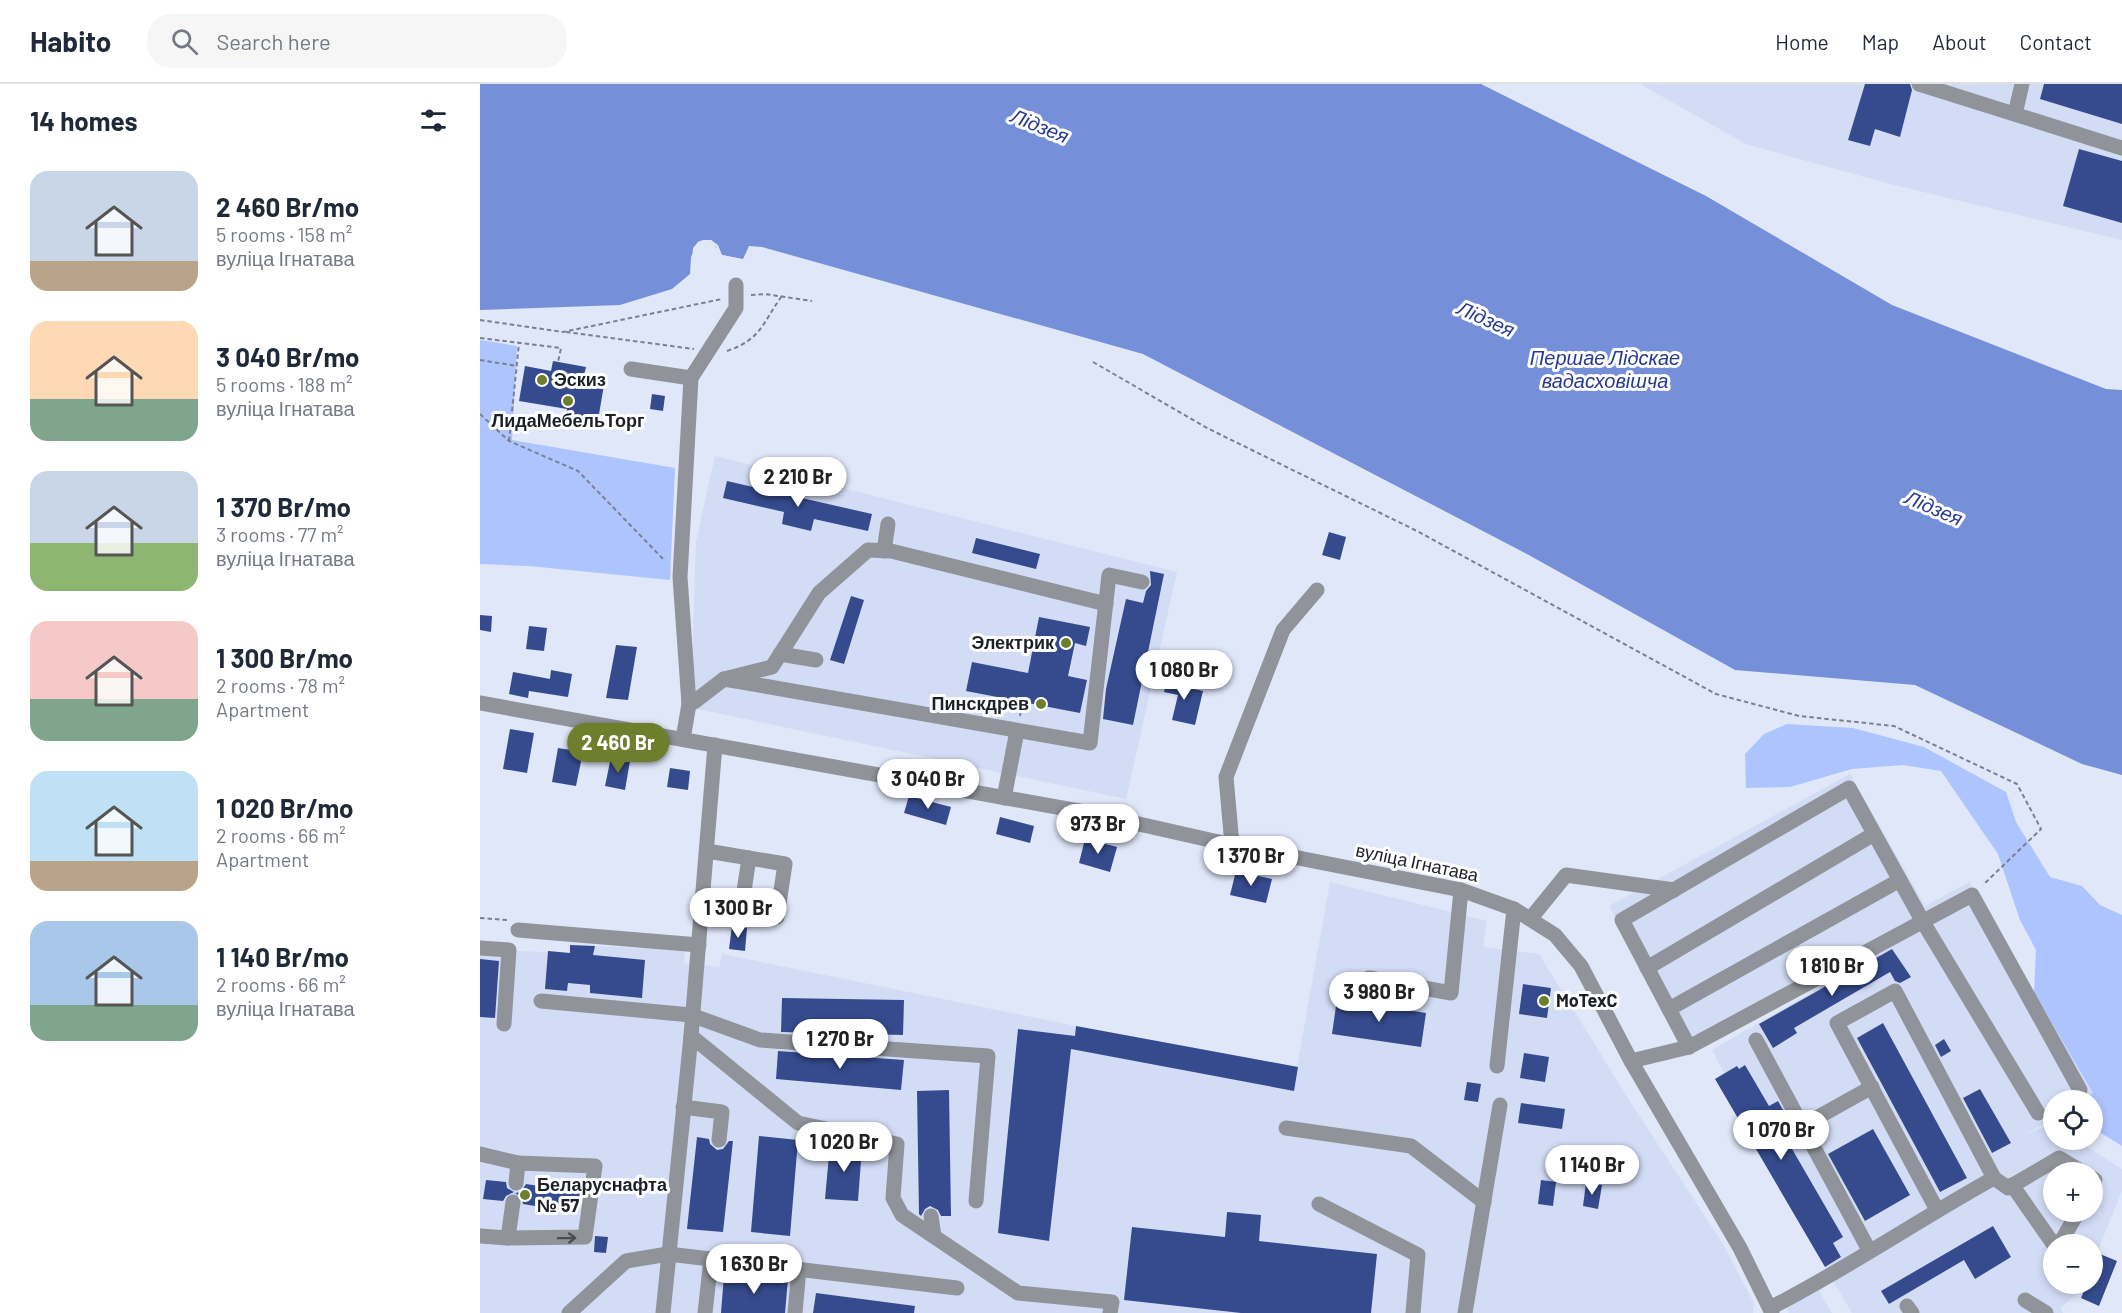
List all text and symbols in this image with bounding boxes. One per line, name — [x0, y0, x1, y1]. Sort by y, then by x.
search box — [147, 14, 567, 68]
text: Habito — [30, 24, 111, 58]
icon: search — [168, 25, 201, 58]
text: Search here — [216, 28, 331, 54]
text: Home — [1775, 29, 1829, 54]
text: Map — [1862, 29, 1899, 54]
text: About — [1932, 29, 1987, 54]
text: Contact — [2020, 29, 2092, 54]
water label: Лідзея — [1006, 102, 1073, 148]
icon: filters — [417, 104, 450, 137]
text: 14 homes — [30, 105, 137, 136]
text: 2 460 Br/mo — [216, 191, 359, 222]
icon: home — [78, 195, 150, 267]
text: 5 rooms · 158 m² — [216, 222, 352, 246]
text: вуліца Ігнатава — [216, 246, 355, 270]
water label: Лідзея — [1452, 294, 1519, 341]
text: 3 040 Br/mo — [216, 341, 360, 372]
icon: home — [78, 345, 150, 417]
water label: Першае Лідскае вадасховішча — [1530, 345, 1680, 392]
place label: Эскиз — [554, 368, 606, 390]
text: 5 rooms · 188 m² — [216, 372, 353, 396]
marker: Эскиз — [535, 373, 549, 387]
marker: ЛидаМебельТорг — [561, 394, 575, 408]
text: вуліца Ігнатава — [216, 396, 355, 420]
place label: ЛидаМебельТорг — [492, 409, 645, 431]
pin: 2 210 Br — [736, 457, 860, 508]
text: 2 210 Br — [764, 464, 832, 488]
water label: Лідзея — [1900, 484, 1967, 530]
text: 1 370 Br/mo — [216, 491, 351, 522]
icon: home — [78, 495, 150, 567]
text: 3 rooms · 77 m² — [216, 522, 344, 546]
text: вуліца Ігнатава — [216, 546, 355, 570]
place label: Электрик — [972, 631, 1055, 653]
marker: Электрик — [1059, 636, 1073, 650]
text: 1 300 Br/mo — [216, 642, 353, 673]
icon: home — [78, 645, 150, 717]
pin: 1 080 Br — [1122, 650, 1246, 701]
text: 1 080 Br — [1150, 657, 1218, 681]
text: 2 rooms · 78 m² — [216, 673, 345, 697]
place label: Пинскдрев — [932, 692, 1029, 714]
text: Apartment — [216, 697, 309, 721]
marker: Пинскдрев — [1034, 697, 1048, 711]
pin: 2 460 Br — [556, 723, 680, 774]
text: 2 460 Br — [581, 730, 655, 754]
pin: 3 040 Br — [866, 759, 990, 810]
text: 3 040 Br — [891, 766, 965, 790]
text: 1 020 Br/mo — [216, 792, 354, 823]
icon: home — [78, 795, 150, 867]
pin: 973 Br — [1049, 804, 1147, 855]
text: 973 Br — [1070, 811, 1126, 835]
text: 2 rooms · 66 m² — [216, 823, 346, 847]
pin: 1 370 Br — [1189, 836, 1313, 887]
street label: вуліца Ігнатава — [1354, 838, 1481, 886]
text: 1 370 Br — [1217, 843, 1285, 867]
text: Apartment — [216, 847, 309, 871]
pin: 1 300 Br — [676, 888, 800, 939]
text: 1 300 Br — [704, 895, 772, 919]
text: 1 140 Br/mo — [216, 941, 349, 972]
icon: home — [78, 945, 150, 1017]
pin: 1 810 Br — [1770, 946, 1894, 997]
text: 1 810 Br — [1800, 953, 1864, 977]
text: 2 rooms · 66 m² — [216, 972, 346, 996]
pin: 3 980 Br — [1317, 972, 1441, 1023]
text: 3 980 Br — [1343, 979, 1415, 1003]
place label: MoTexC — [1556, 989, 1618, 1011]
marker: MoTexC — [1537, 994, 1551, 1008]
text: вуліца Ігнатава — [216, 996, 355, 1020]
pin: 1 270 Br — [778, 1019, 902, 1070]
text: 1 270 Br — [806, 1026, 874, 1050]
map controls — [2043, 1090, 2103, 1294]
button: locate — [2043, 1090, 2103, 1150]
pin: 1 070 Br — [1719, 1110, 1843, 1161]
text: 1 070 Br — [1747, 1117, 1815, 1141]
pin: 1 020 Br — [782, 1122, 906, 1173]
text: 1 020 Br — [809, 1129, 879, 1153]
pin: 1 140 Br — [1530, 1145, 1654, 1196]
text: 1 140 Br — [1559, 1152, 1625, 1176]
button: + — [2043, 1162, 2103, 1222]
place label: Беларуснафта № 57 — [537, 1173, 668, 1216]
marker: Беларуснафта № 57 — [518, 1188, 532, 1202]
one-way arrow — [556, 1232, 576, 1244]
button: − — [2043, 1234, 2103, 1294]
pin: 1 630 Br — [692, 1244, 816, 1295]
text: 1 630 Br — [720, 1251, 788, 1275]

